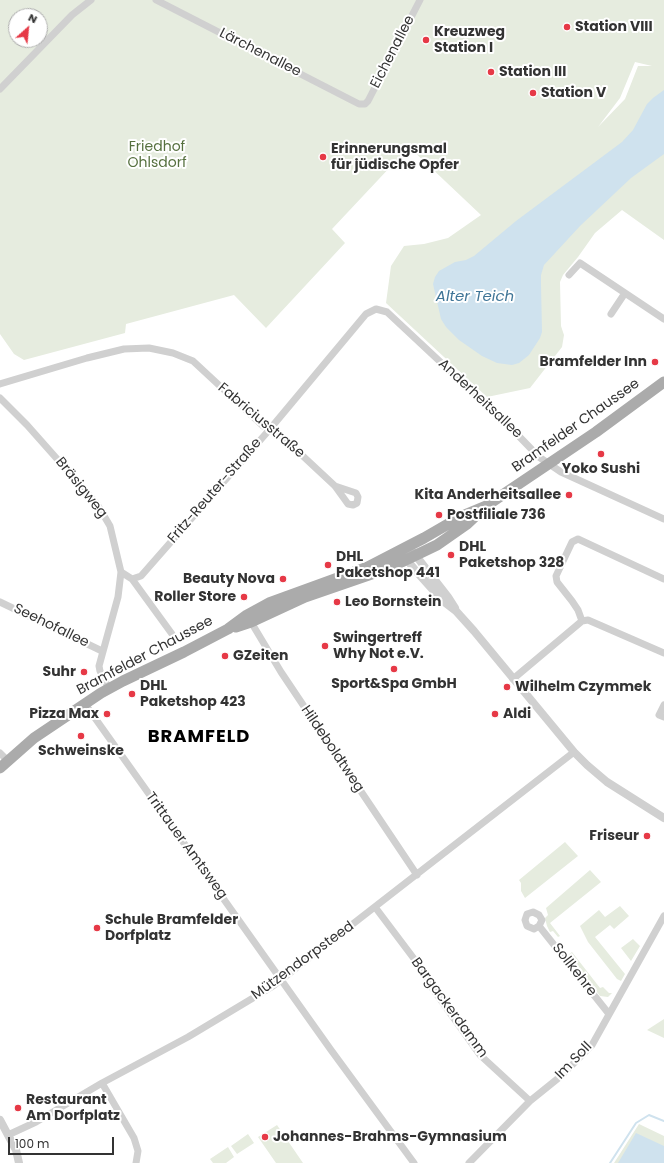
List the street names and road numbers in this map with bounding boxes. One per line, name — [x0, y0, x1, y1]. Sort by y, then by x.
street label: Eichenallee — [367, 13, 419, 91]
street label: Lärchenallee — [216, 25, 304, 81]
street label: Anderheitsallee — [434, 356, 526, 442]
street label: Bramfelder Chaussee — [509, 376, 643, 476]
street label: Fabriciusstraße — [214, 380, 308, 462]
street label: Fritz-Reuter-Straße — [165, 435, 265, 547]
street label: Bräsigweg — [51, 454, 111, 522]
street label: Seehofallee — [11, 601, 91, 651]
street label: Bramfelder Chaussee — [74, 613, 216, 699]
street label: Hildeboldtweg — [297, 703, 367, 795]
street label: Trittauer Amtsweg — [141, 789, 231, 903]
street label: Mützendorpsteed — [249, 918, 357, 1004]
street label: Sollkehre — [548, 940, 600, 1000]
street label: Bargackerdamm — [407, 955, 491, 1061]
street label: Im Soll — [552, 1039, 596, 1083]

